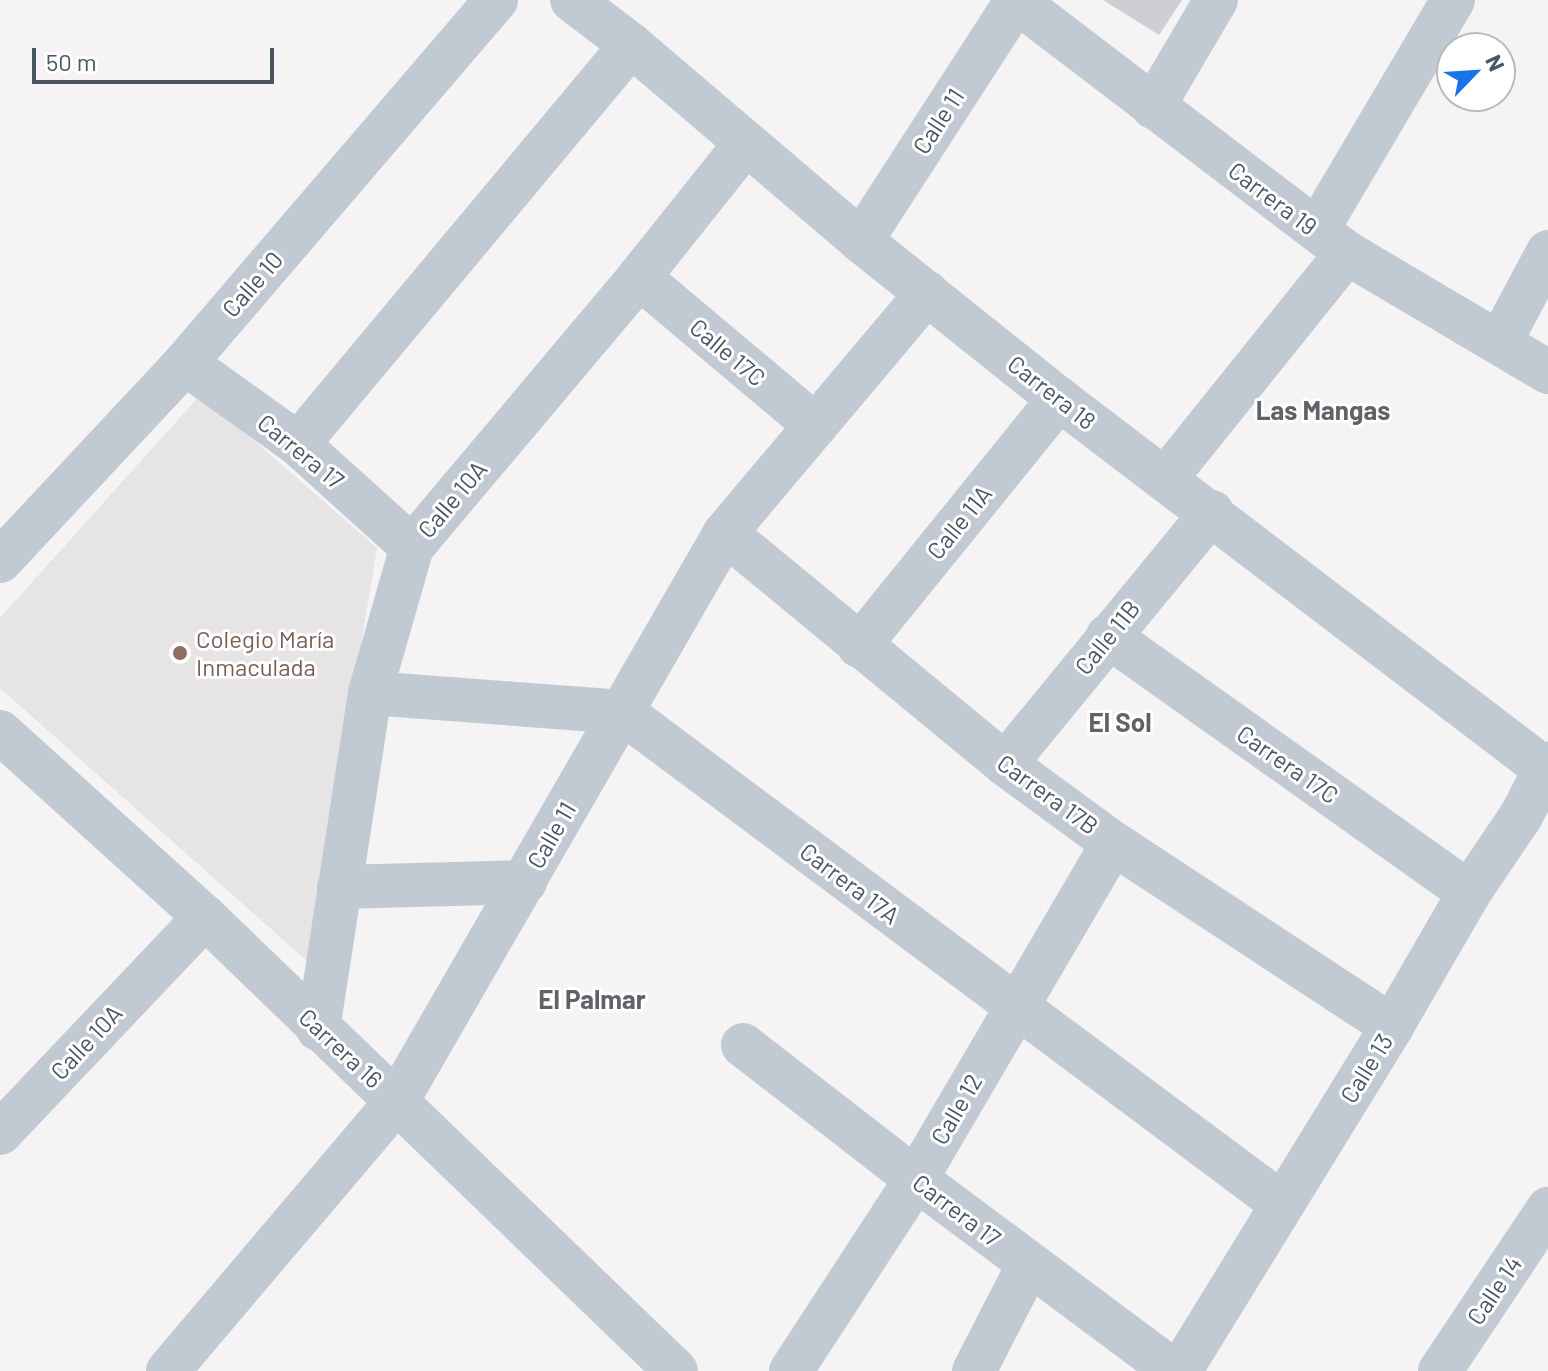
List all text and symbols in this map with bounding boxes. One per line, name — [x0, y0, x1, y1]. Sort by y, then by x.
scale bar — [36, 32, 278, 82]
north arrow — [1436, 32, 1516, 112]
text: 50 m — [46, 47, 97, 76]
text: N — [1481, 51, 1511, 75]
street label: Calle 11 — [906, 83, 970, 159]
street label: Carrera 19 — [1223, 155, 1323, 241]
street label: Calle 10 — [216, 245, 288, 323]
street label: Calle 17C — [684, 312, 772, 392]
street label: Carrera 18 — [1002, 349, 1102, 435]
district label: Las Mangas — [1256, 394, 1390, 426]
street label: Carrera 17 — [252, 408, 350, 494]
street label: Calle 10A — [411, 455, 493, 543]
street label: Calle 11A — [921, 479, 997, 565]
street label: Calle 11B — [1068, 594, 1146, 680]
place label: Colegio María Inmaculada — [196, 625, 334, 681]
marker: Colegio María Inmaculada — [171, 644, 189, 662]
district label: El Sol — [1088, 706, 1152, 738]
street label: Carrera 17C — [1232, 719, 1344, 809]
street label: Carrera 17B — [992, 748, 1104, 840]
street label: Calle 11 — [520, 797, 582, 873]
street label: Carrera 17A — [795, 836, 905, 930]
district label: El Palmar — [538, 983, 646, 1015]
street label: Calle 10A — [44, 999, 128, 1085]
street label: Carrera 16 — [293, 1002, 389, 1094]
street label: Calle 13 — [1334, 1028, 1398, 1108]
street label: Calle 12 — [924, 1069, 988, 1149]
street label: Carrera 17 — [907, 1168, 1007, 1252]
street label: Calle 14 — [1461, 1250, 1527, 1330]

